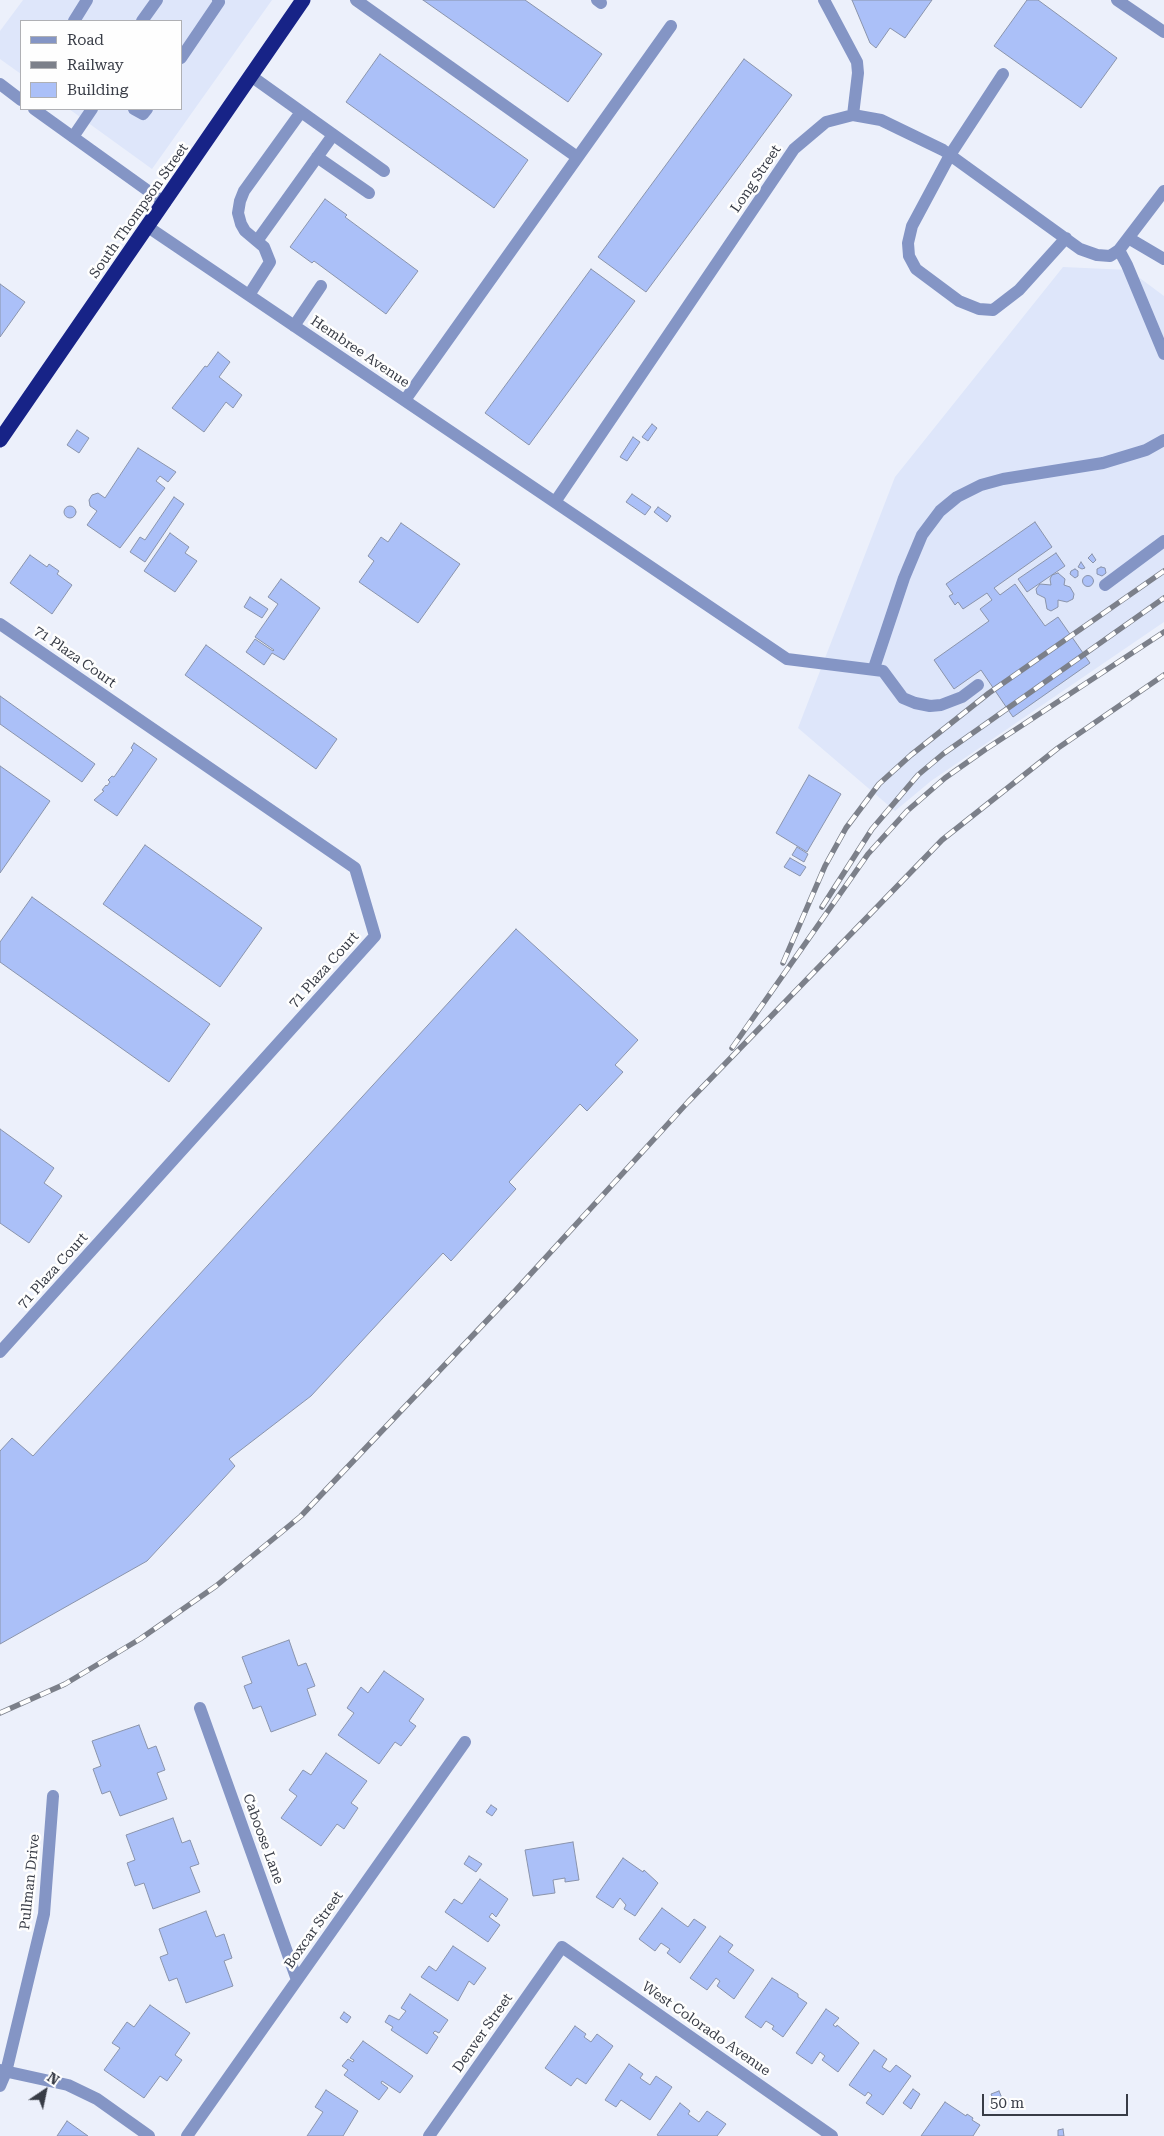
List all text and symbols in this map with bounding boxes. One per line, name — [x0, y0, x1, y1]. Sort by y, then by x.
legend — [20, 20, 182, 110]
text: Road — [67, 31, 104, 49]
text: Railway — [67, 56, 124, 74]
text: Building — [67, 81, 128, 99]
street label: South Thompson Street — [86, 140, 192, 282]
street label: Long Street — [727, 142, 785, 216]
street label: Hembree Avenue — [307, 313, 413, 391]
street label: 71 Plaza Court — [31, 622, 119, 692]
street label: 71 Plaza Court — [286, 929, 362, 1011]
street label: 71 Plaza Court — [15, 1230, 91, 1312]
street label: Caboose Lane — [239, 1792, 287, 1886]
street label: Pullman Drive — [17, 1833, 43, 1931]
street label: Boxcar Street — [281, 1888, 347, 1972]
street label: West Colorado Avenue — [639, 1978, 773, 2080]
street label: Denver Street — [450, 1990, 516, 2076]
north arrow — [20, 2066, 70, 2116]
text: N — [44, 2069, 62, 2088]
scale bar — [984, 2084, 1130, 2116]
text: 50 m — [990, 2094, 1024, 2112]

